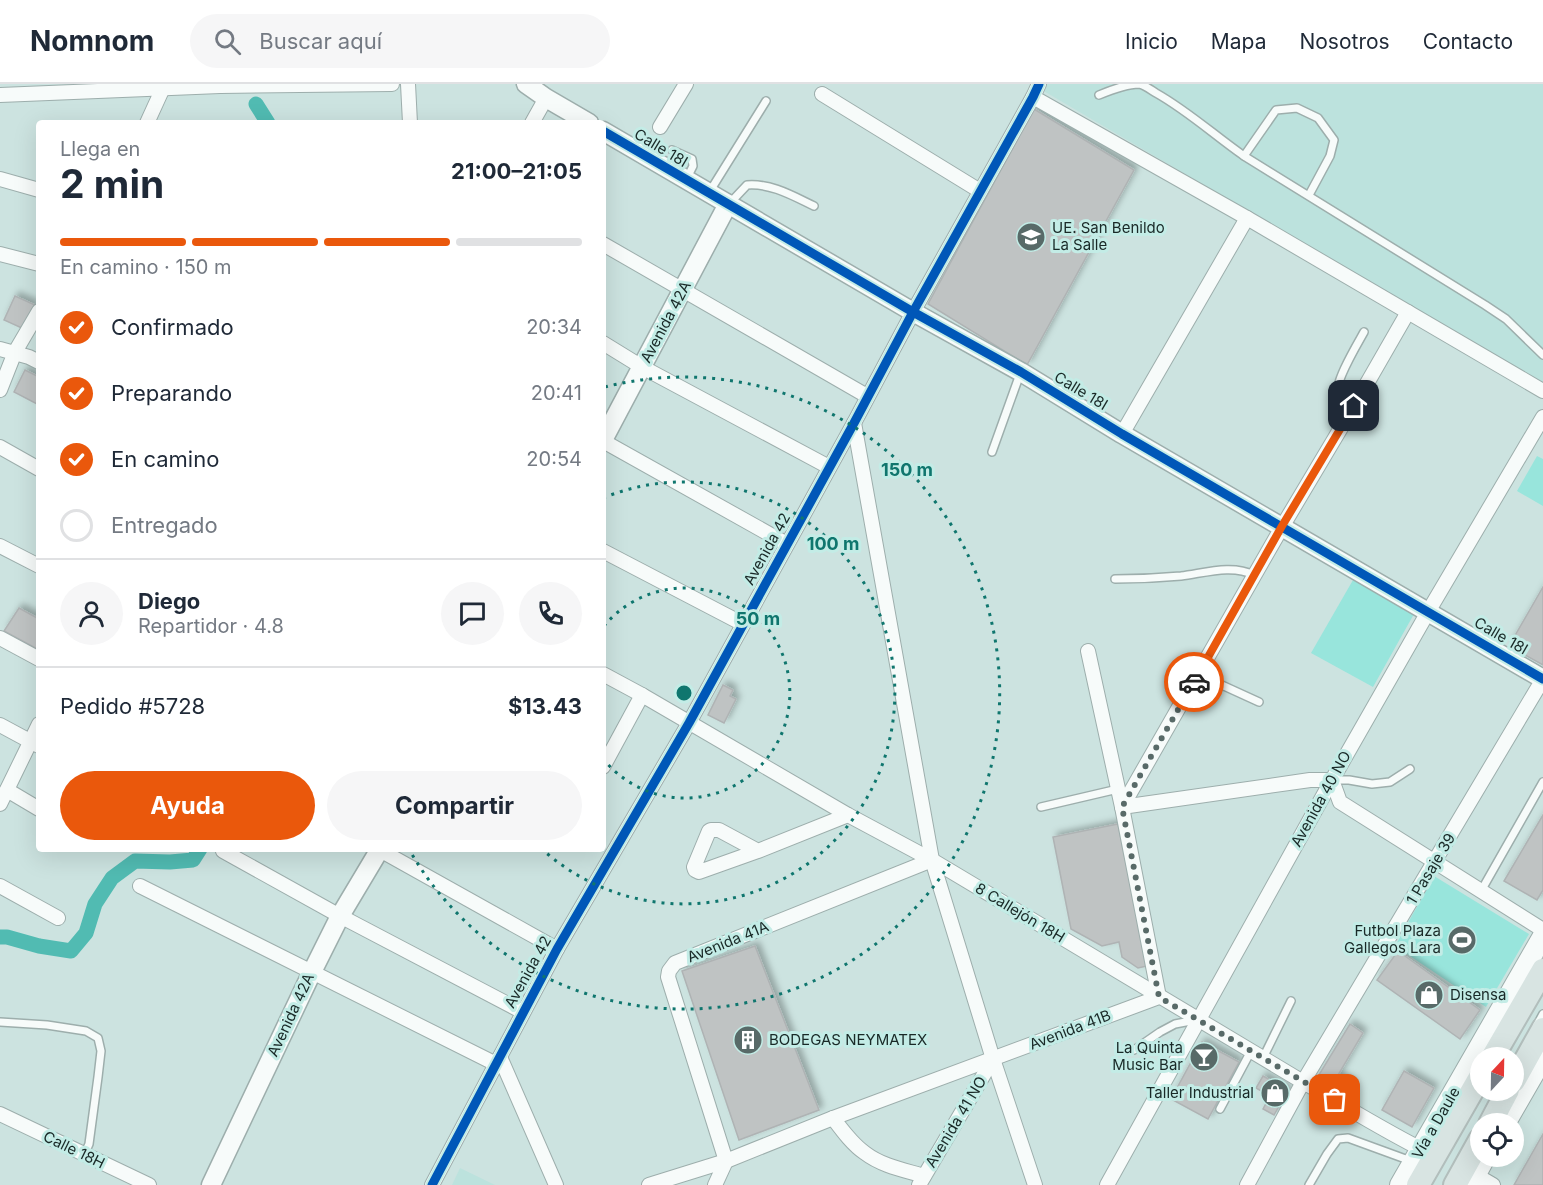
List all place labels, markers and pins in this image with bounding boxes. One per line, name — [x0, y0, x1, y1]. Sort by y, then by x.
place label: UE. San Benildo La Salle — [1052, 218, 1165, 254]
school or university icon: UE. San Benildo La Salle — [1015, 221, 1047, 253]
pin — [1328, 380, 1379, 431]
centre of rings — [674, 683, 694, 703]
place label: Futbol Plaza Gallegos Lara — [1344, 921, 1441, 957]
sports icon: Futbol Plaza Gallegos Lara — [1446, 924, 1478, 956]
shop icon: Disensa — [1413, 979, 1445, 1011]
place label: Disensa — [1450, 985, 1506, 1004]
building icon: BODEGAS NEYMATEX — [732, 1024, 764, 1056]
place label: BODEGAS NEYMATEX — [769, 1030, 927, 1049]
place label: La Quinta Music Bar — [1112, 1038, 1183, 1074]
bar icon: La Quinta Music Bar — [1188, 1041, 1220, 1073]
pin — [1309, 1074, 1360, 1125]
shop icon: Taller Industrial — [1259, 1077, 1291, 1109]
place label: Taller Industrial — [1146, 1083, 1254, 1102]

